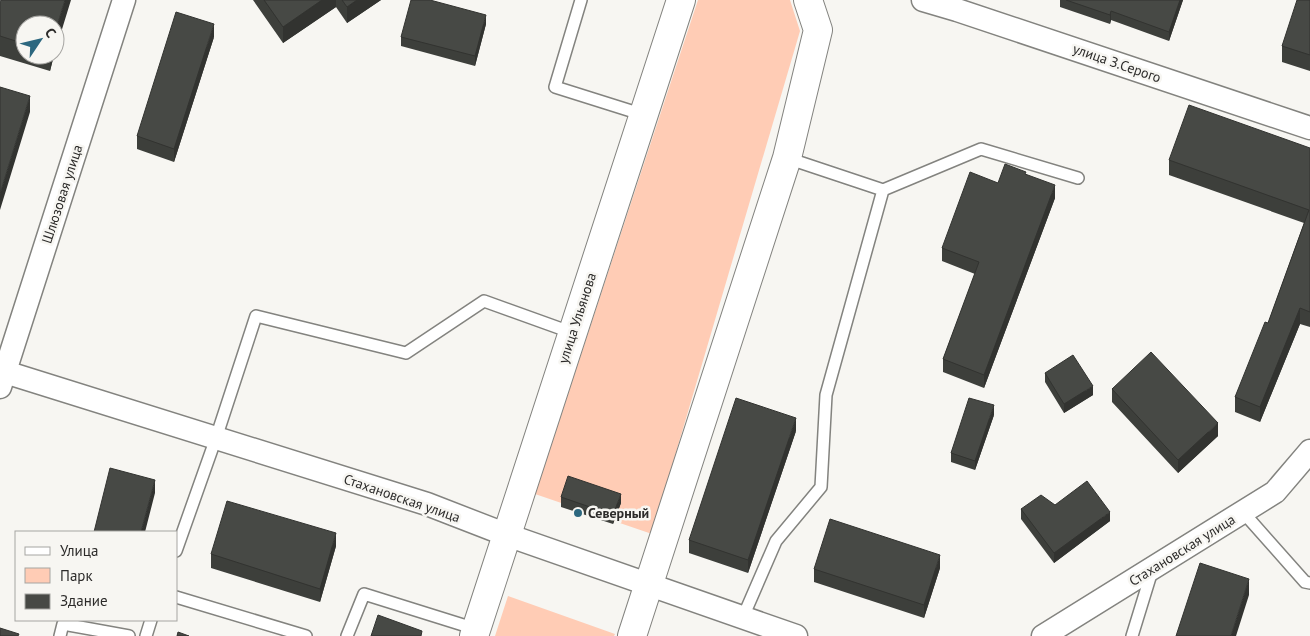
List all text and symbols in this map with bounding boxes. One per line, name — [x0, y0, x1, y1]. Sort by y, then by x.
north arrow — [15, 15, 65, 65]
text: С — [41, 24, 60, 41]
street label: улица З.Серого — [1071, 40, 1163, 86]
street label: Шлюзовая улица — [38, 142, 86, 246]
street label: улица Ульянова — [554, 270, 600, 366]
street label: Стахановская улица — [341, 470, 463, 526]
place label: Северный — [588, 504, 649, 522]
marker: Северный — [572, 507, 584, 519]
street label: Стахановская улица — [1126, 510, 1238, 590]
legend — [15, 531, 178, 621]
text: Улица — [60, 541, 98, 560]
text: Парк — [60, 566, 93, 585]
text: Здание — [60, 591, 108, 610]

